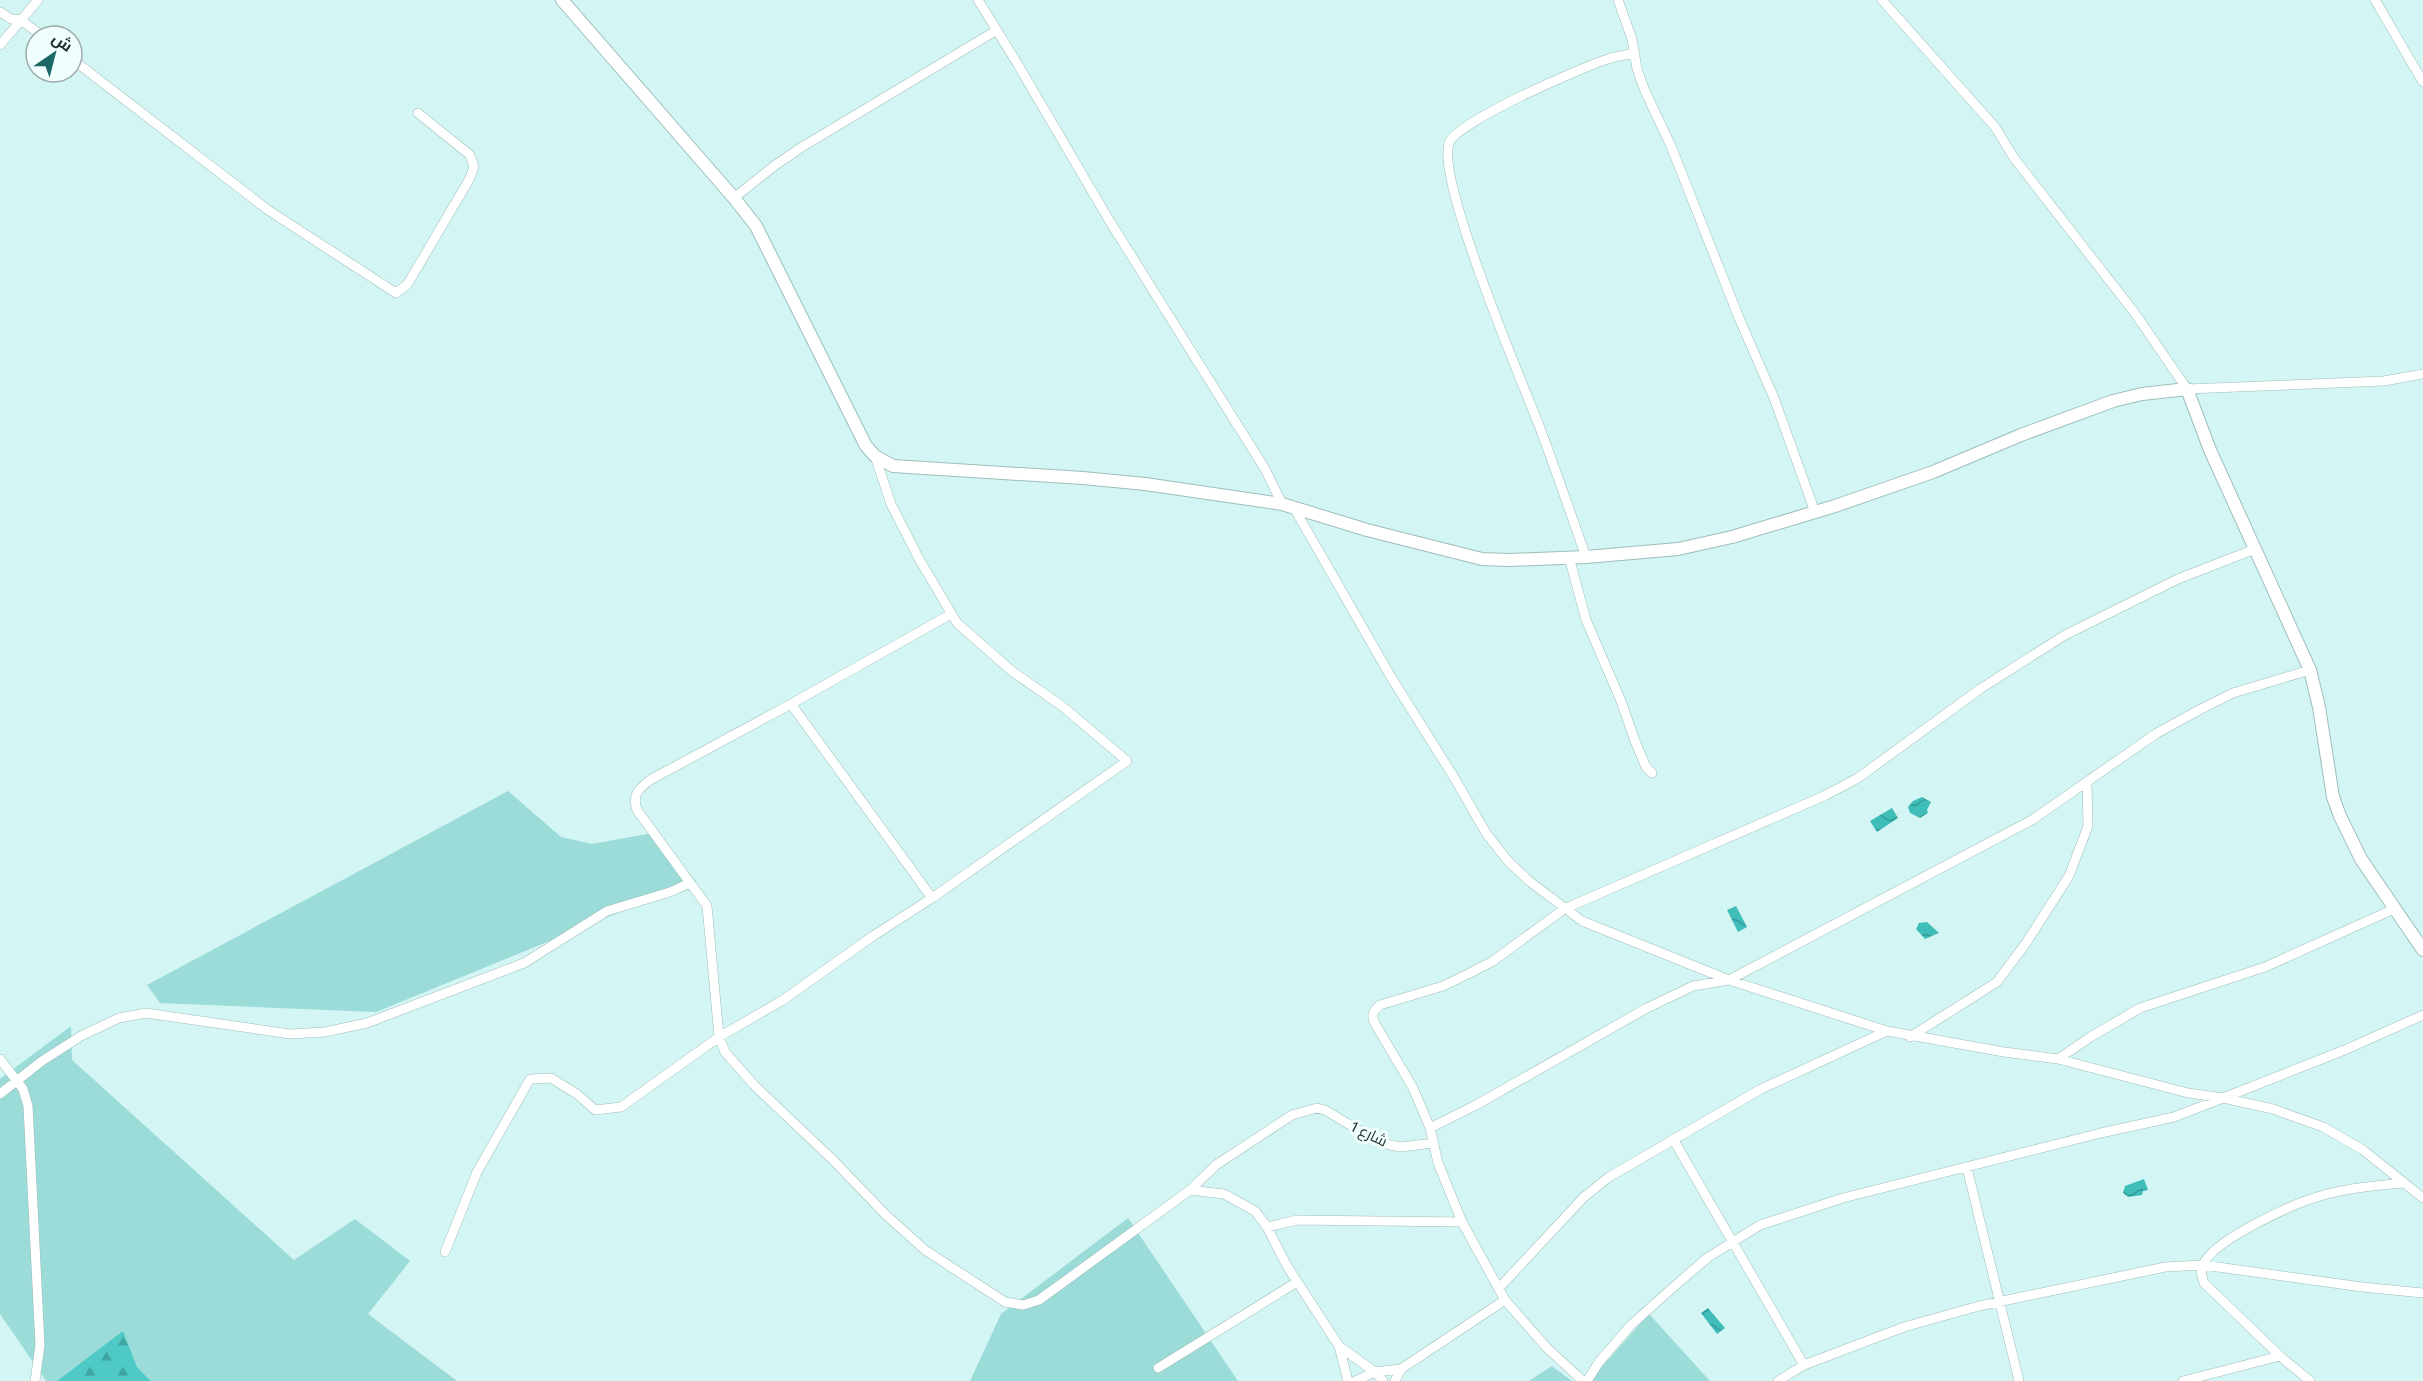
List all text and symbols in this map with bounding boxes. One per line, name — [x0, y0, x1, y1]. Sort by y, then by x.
north arrow — [24, 24, 84, 84]
text: ش — [48, 28, 76, 56]
street label: شارع 1 — [1347, 1117, 1390, 1152]

